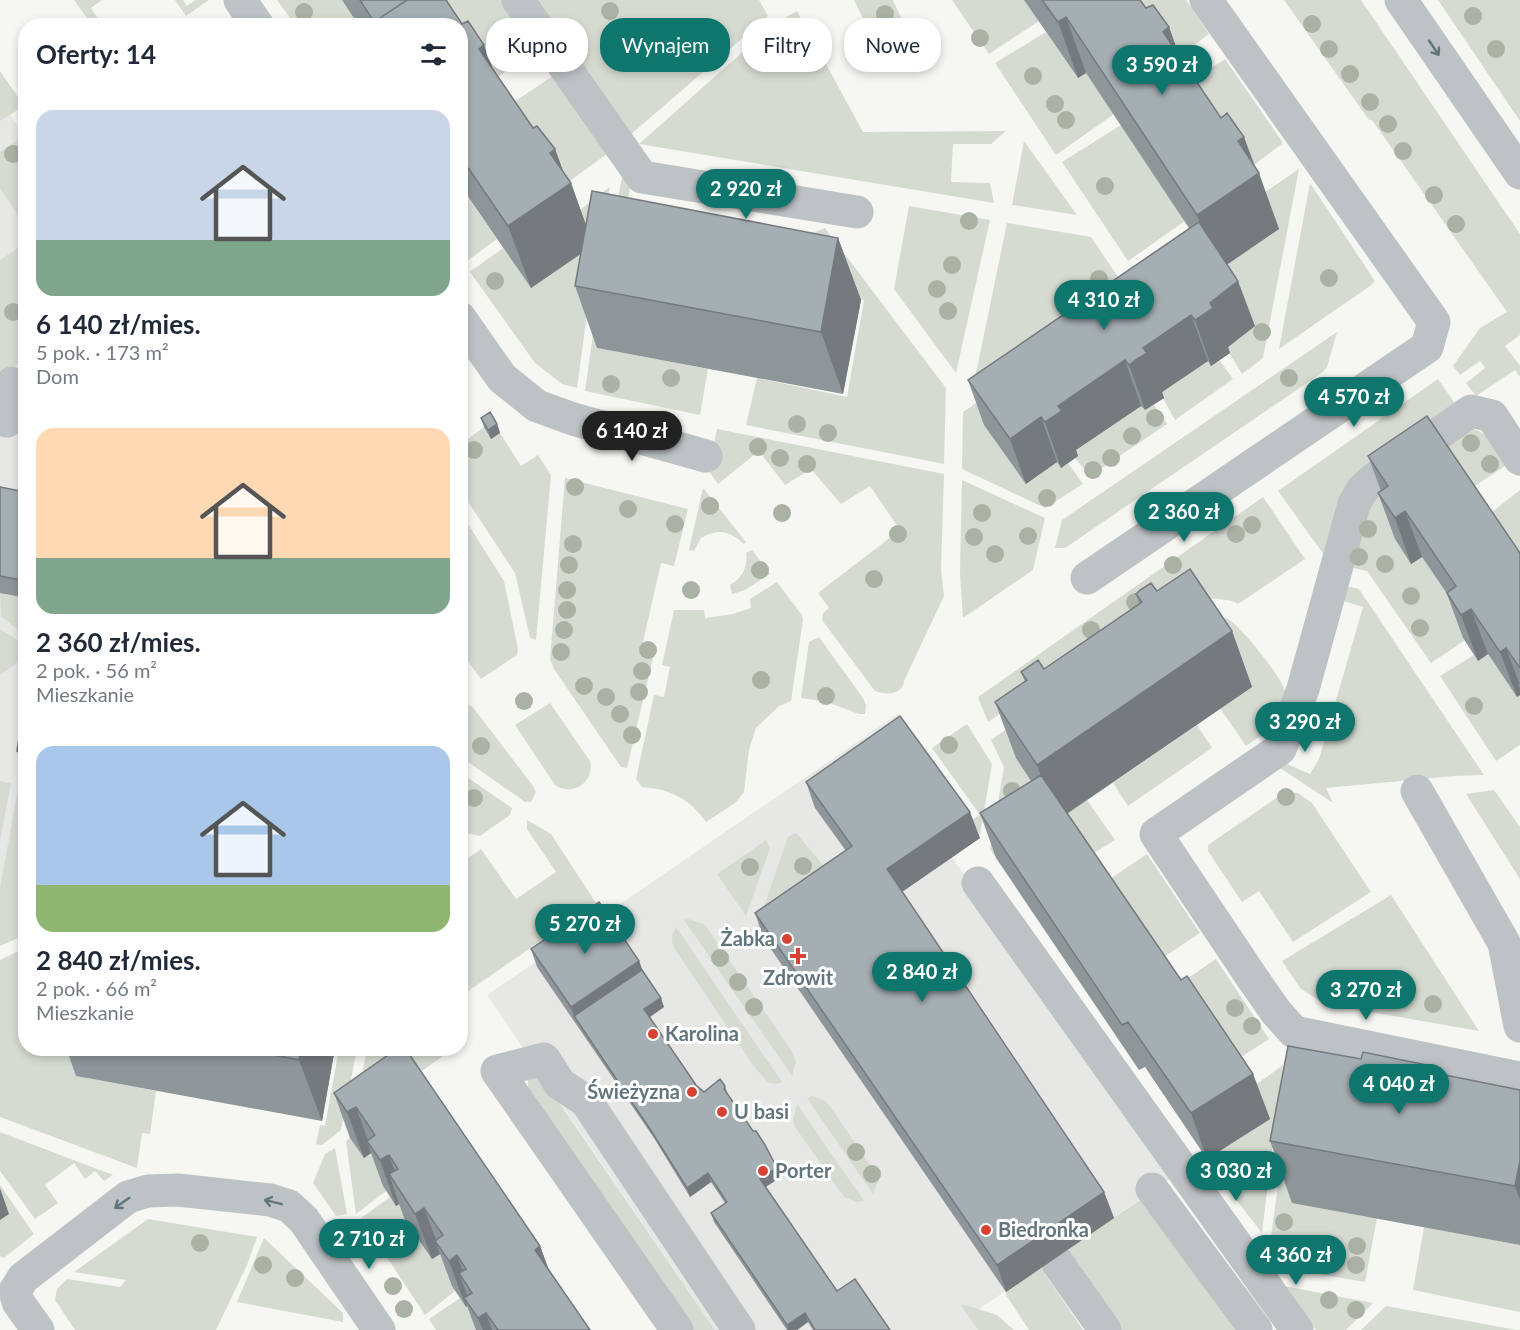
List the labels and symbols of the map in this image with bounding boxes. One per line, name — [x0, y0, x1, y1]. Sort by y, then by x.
one-way arrow — [1428, 40, 1440, 56]
pin: 3 590 zł — [1100, 45, 1224, 96]
pin: 2 920 zł — [684, 169, 808, 220]
pin: 4 310 zł — [1042, 280, 1166, 331]
pin: 4 570 zł — [1292, 377, 1416, 428]
pin: 6 140 zł — [570, 411, 694, 462]
pin: 2 360 zł — [1122, 492, 1246, 543]
pin: 3 290 zł — [1243, 702, 1367, 753]
pin: 5 270 zł — [523, 904, 647, 955]
place label: Żabka — [721, 926, 775, 950]
marker: Żabka — [780, 932, 794, 946]
marker: Zdrowit — [791, 949, 805, 963]
pin: 2 840 zł — [860, 952, 984, 1003]
place label: Zdrowit — [763, 965, 834, 989]
pin: 3 270 zł — [1304, 970, 1428, 1021]
place label: Karolina — [665, 1021, 739, 1045]
marker: Karolina — [646, 1027, 660, 1041]
pin: 4 040 zł — [1337, 1064, 1461, 1115]
place label: Świeżyzna — [587, 1079, 680, 1103]
marker: Świeżyzna — [685, 1085, 699, 1099]
place label: U basi — [734, 1099, 789, 1123]
marker: U basi — [715, 1105, 729, 1119]
pin: 3 030 zł — [1174, 1151, 1298, 1202]
place label: Porter — [775, 1158, 832, 1182]
marker: Porter — [756, 1164, 770, 1178]
one-way arrow — [264, 1195, 283, 1207]
one-way arrow — [114, 1197, 131, 1209]
place label: Biedronka — [998, 1217, 1089, 1241]
pin: 2 710 zł — [307, 1219, 431, 1270]
marker: Biedronka — [979, 1223, 993, 1237]
pin: 4 360 zł — [1234, 1235, 1358, 1286]

